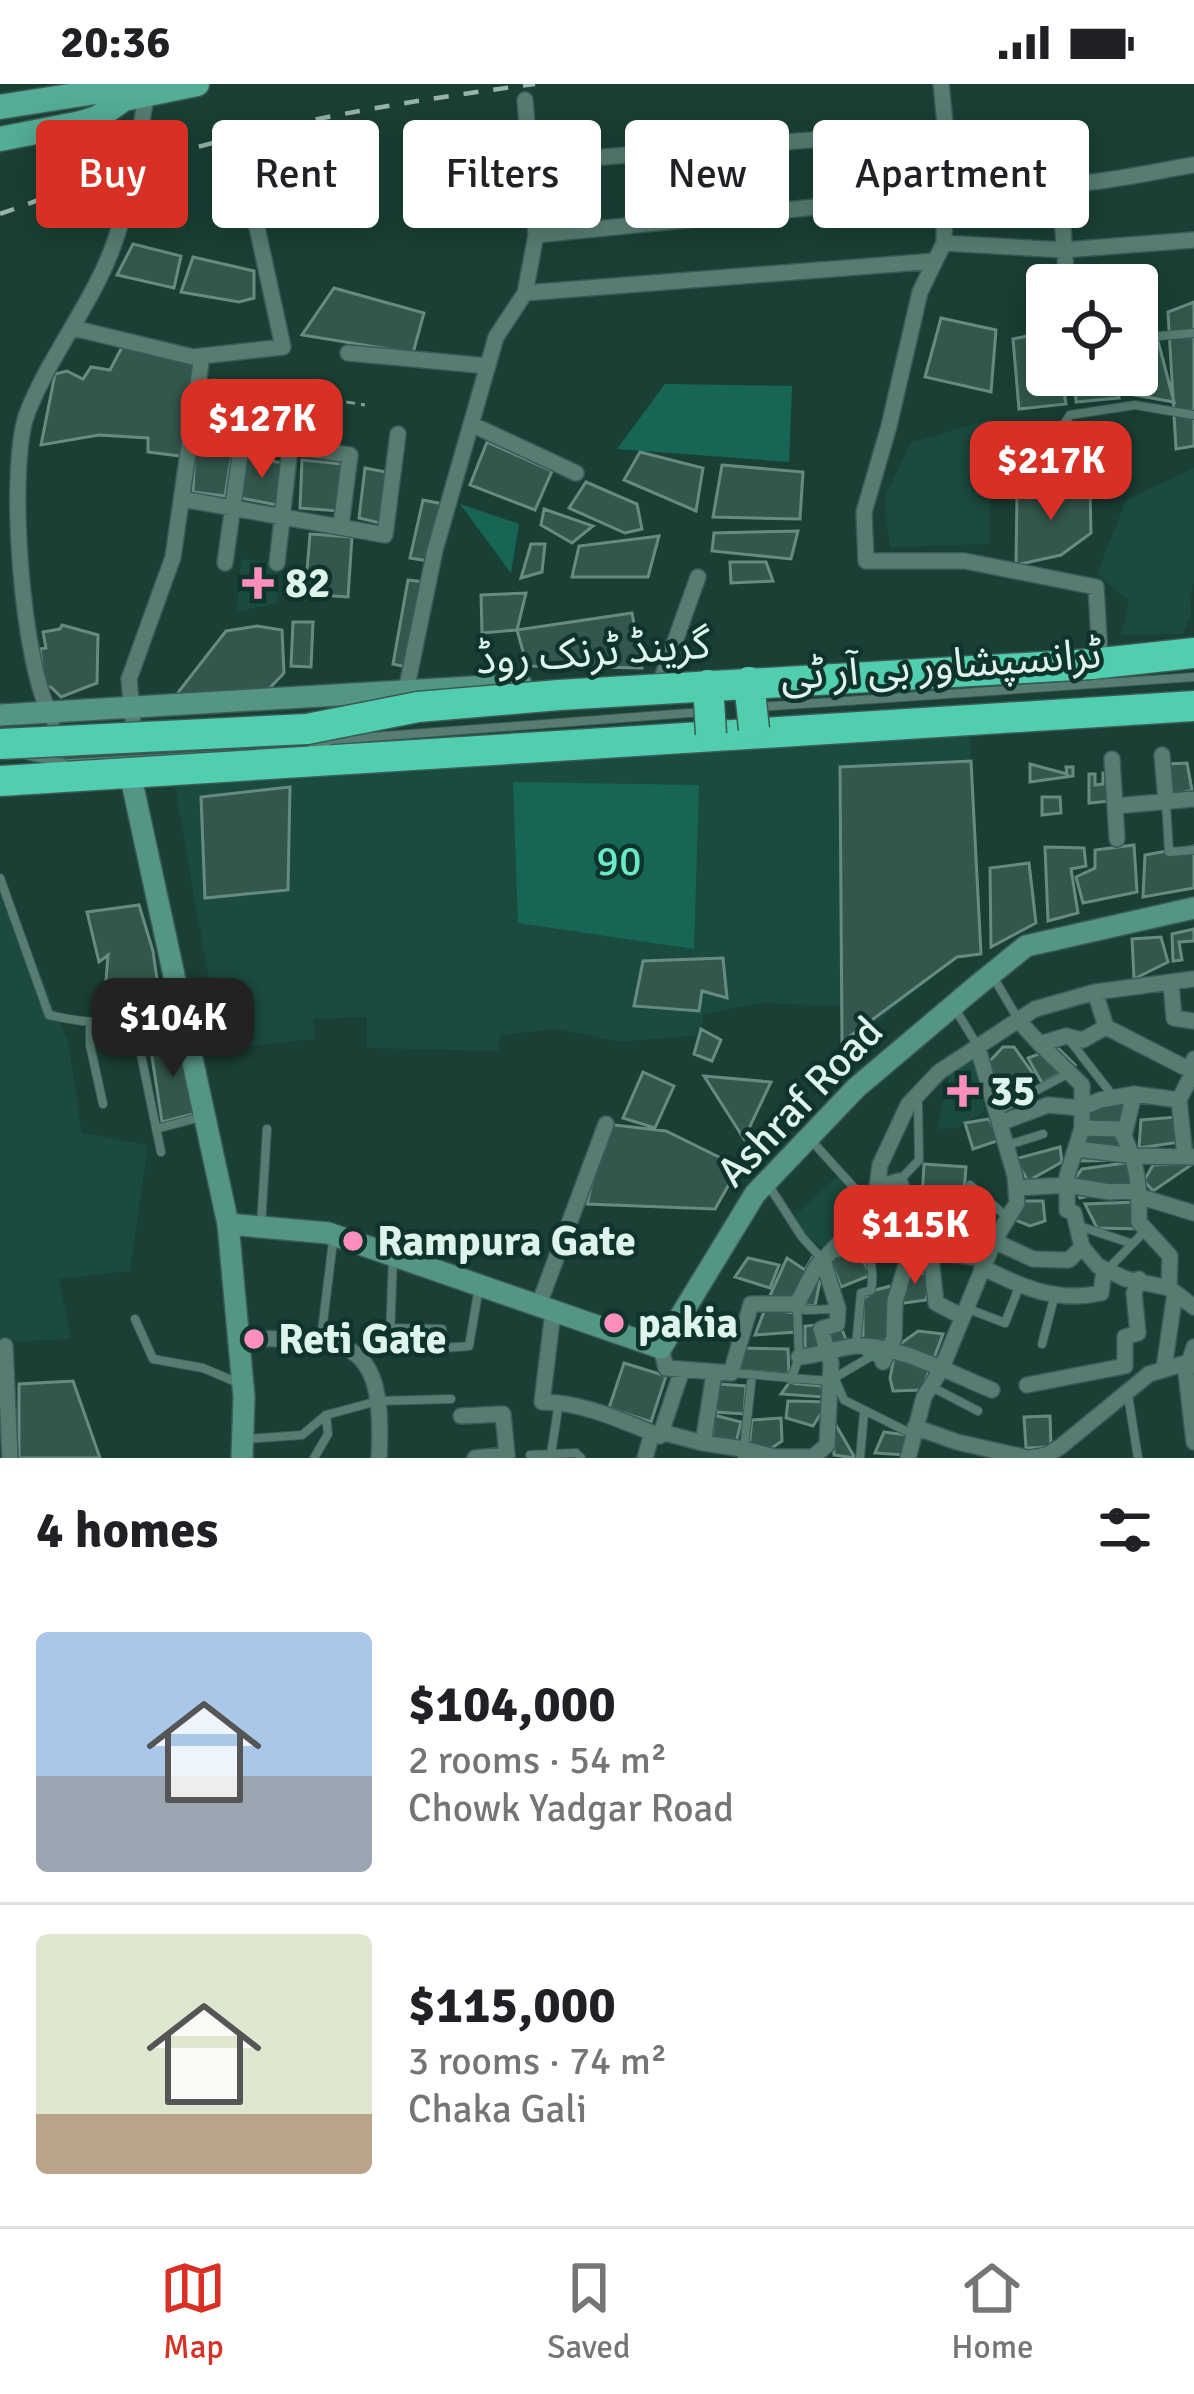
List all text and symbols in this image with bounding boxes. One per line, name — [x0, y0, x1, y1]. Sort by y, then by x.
text: 20:36 — [60, 15, 170, 70]
chip: Buy — [36, 120, 188, 228]
chip: Rent — [212, 120, 379, 228]
chip: Filters — [403, 120, 601, 228]
chip: New — [625, 120, 789, 228]
chip: Apartment — [813, 120, 1089, 228]
map controls — [1026, 264, 1158, 396]
button: locate — [1026, 264, 1158, 396]
pin: $127K — [178, 379, 346, 481]
text: $127K — [208, 394, 316, 442]
pin: $217K — [967, 421, 1135, 523]
text: $217K — [997, 436, 1105, 484]
place label: 82 — [285, 558, 330, 609]
marker: 82 — [242, 567, 274, 599]
street label: گرینڈ ٹرنک روڈ — [474, 618, 713, 686]
street label: ٹرانسپشاور بی آر ٹی — [779, 628, 1103, 702]
park label: 90 — [596, 836, 642, 887]
pin: $104K — [89, 978, 257, 1080]
text: $104K — [119, 993, 227, 1041]
street label: Ashraf Road — [706, 1006, 894, 1198]
place label: 35 — [990, 1066, 1035, 1117]
marker: 35 — [947, 1075, 979, 1107]
pin: $115K — [831, 1185, 999, 1287]
text: $115K — [861, 1200, 969, 1248]
place label: Rampura Gate — [377, 1216, 636, 1267]
marker: Rampura Gate — [340, 1228, 366, 1254]
place label: pakia — [638, 1298, 738, 1349]
marker: pakia — [601, 1310, 627, 1336]
place label: Reti Gate — [278, 1314, 447, 1365]
marker: Reti Gate — [241, 1326, 267, 1352]
icon: filters — [1092, 1497, 1158, 1563]
text: 4 homes — [36, 1499, 218, 1562]
text: $104,000 — [408, 1673, 616, 1736]
icon: home — [132, 1680, 276, 1824]
text: 2 rooms · 54 m² — [408, 1736, 667, 1784]
text: Chowk Yadgar Road — [408, 1784, 734, 1832]
text: $115,000 — [408, 1974, 616, 2037]
icon: home — [132, 1982, 276, 2126]
text: 3 rooms · 74 m² — [408, 2037, 667, 2085]
text: Chaka Gali — [408, 2085, 587, 2133]
tab: Map — [160, 2255, 226, 2368]
tab: Saved — [547, 2255, 630, 2368]
tab: Home — [951, 2255, 1034, 2368]

